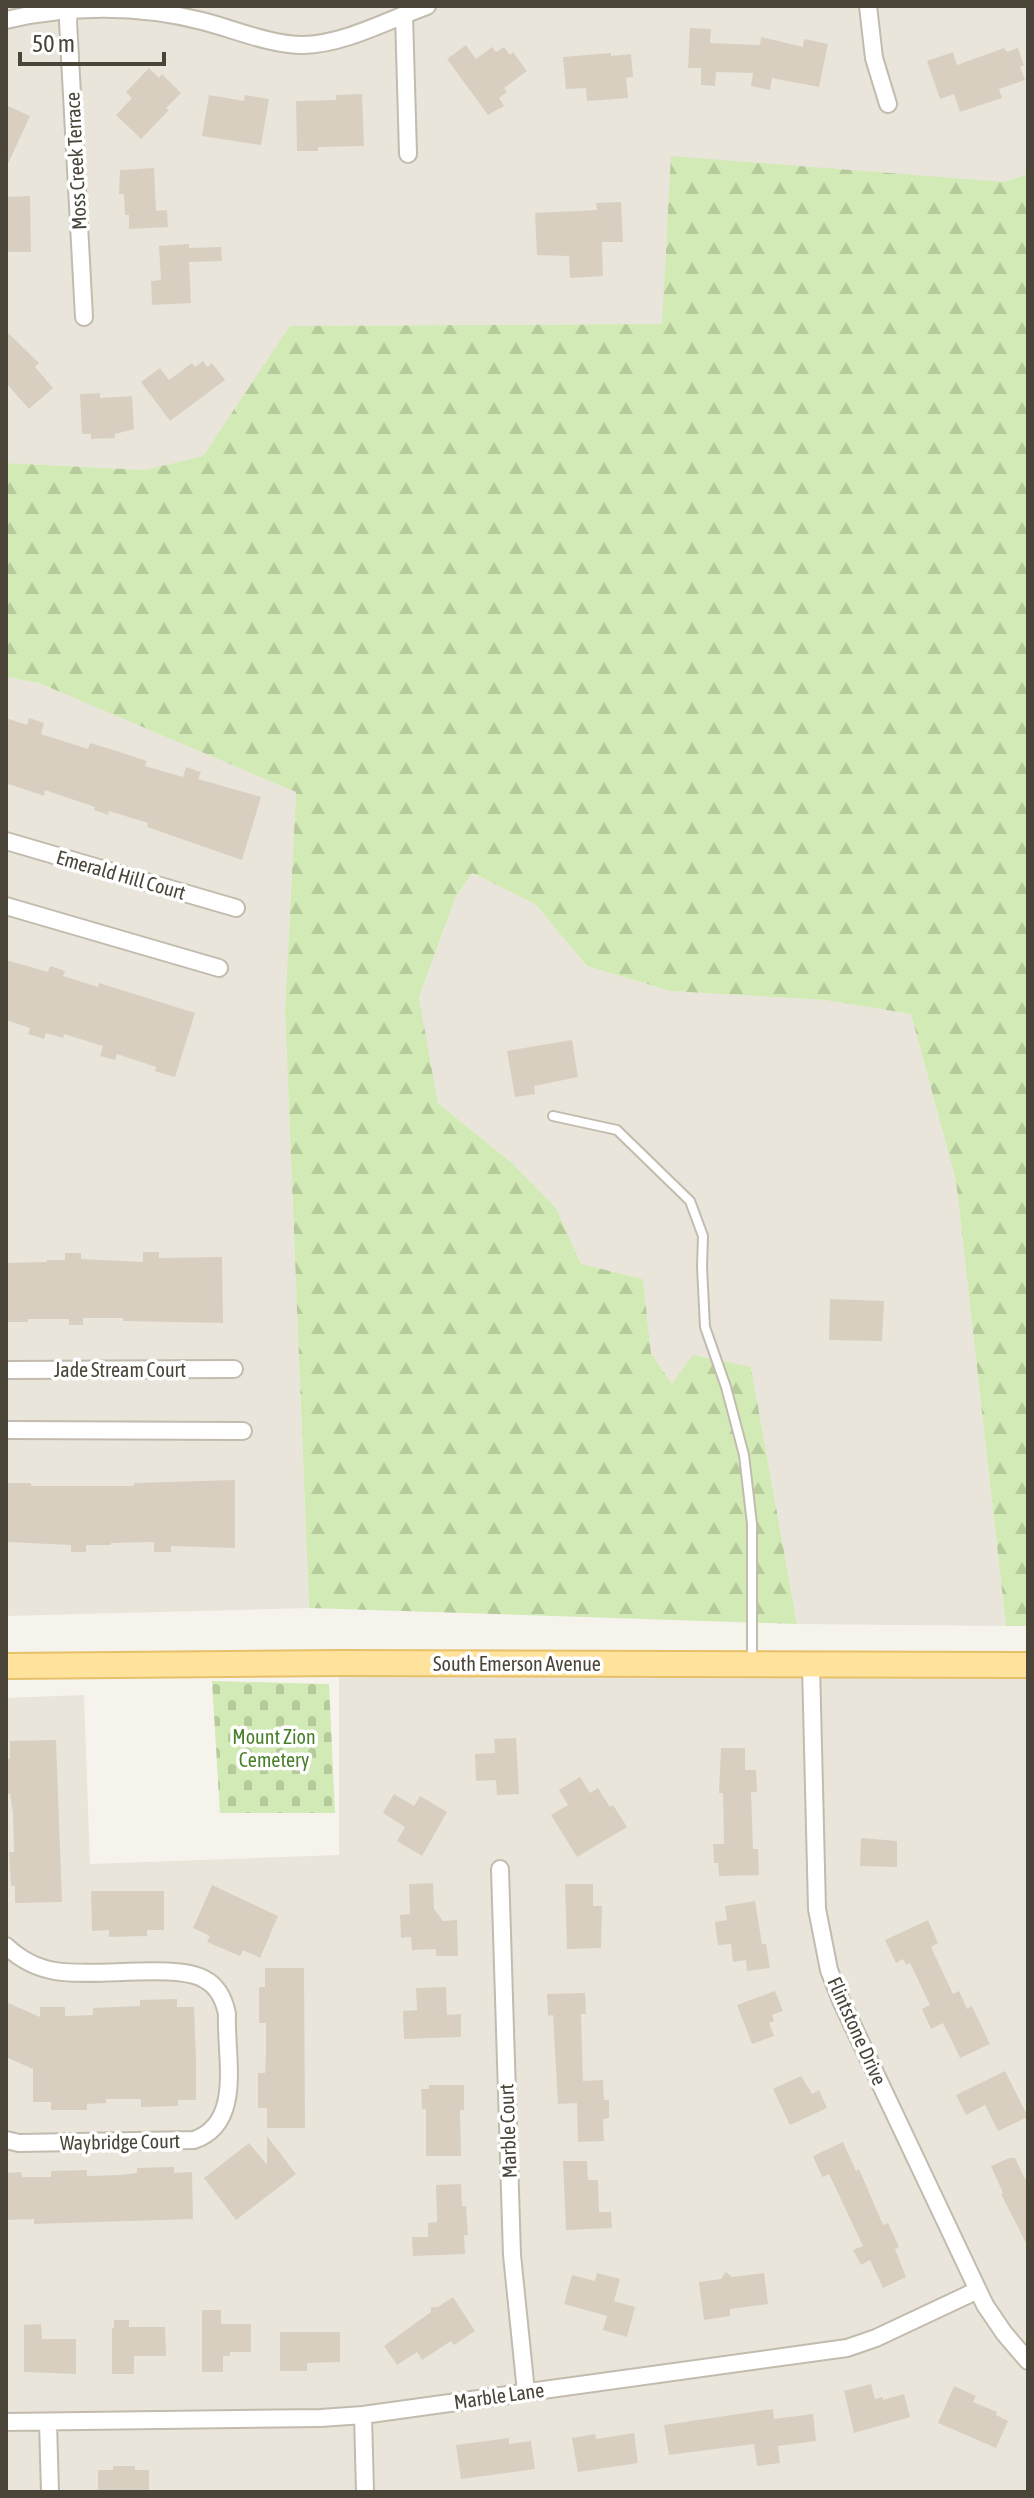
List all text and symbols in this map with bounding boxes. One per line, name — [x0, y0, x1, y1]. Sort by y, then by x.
scale bar — [20, 16, 164, 66]
text: 50 m — [32, 30, 75, 57]
street label: Moss Creek Terrace — [60, 92, 91, 231]
street label: Emerald Hill Court — [54, 845, 189, 904]
street label: Jade Stream Court — [54, 1358, 186, 1381]
street label: South Emerson Avenue — [433, 1652, 601, 1675]
park label: Mount Zion Cemetery — [232, 1725, 316, 1771]
street label: Flintstone Drive — [823, 1973, 892, 2088]
street label: Marble Court — [494, 2083, 521, 2179]
street label: Waybridge Court — [60, 2129, 181, 2154]
street label: Marble Lane — [452, 2378, 546, 2413]

